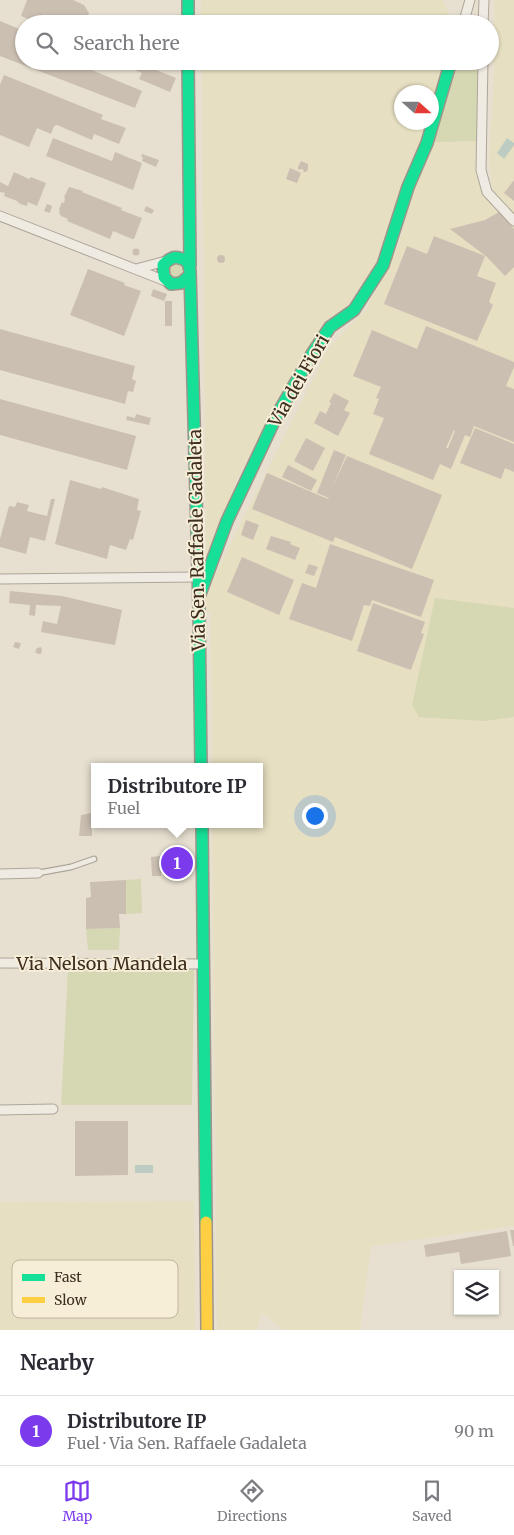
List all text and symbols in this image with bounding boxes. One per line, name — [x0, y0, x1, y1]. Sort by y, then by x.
search box — [15, 15, 499, 70]
icon: search — [33, 29, 61, 57]
text: Search here — [73, 31, 180, 55]
north arrow — [394, 85, 439, 130]
street label: Via dei Fiori — [262, 330, 334, 432]
street label: Via Sen. Raffaele Gadaleta — [183, 428, 210, 652]
popup — [91, 763, 263, 828]
text: Distributore IP — [107, 774, 247, 798]
text: Fuel — [107, 798, 140, 818]
your location — [302, 803, 328, 829]
pin: 1 — [161, 844, 193, 882]
street label: Via Nelson Mandela — [16, 952, 188, 975]
legend — [12, 1260, 178, 1318]
text: Fast — [54, 1268, 82, 1286]
map controls — [454, 1270, 499, 1315]
button: layers — [454, 1270, 499, 1315]
text: Slow — [54, 1291, 87, 1309]
text: Nearby — [20, 1349, 94, 1376]
text: Distributore IP — [67, 1409, 206, 1433]
text: 1 — [32, 1421, 40, 1441]
text: 90 m — [454, 1421, 494, 1441]
text: Fuel · Via Sen. Raffaele Gadaleta — [67, 1433, 307, 1453]
tab: Map — [62, 1477, 92, 1525]
tab: Directions — [217, 1477, 287, 1525]
tab: Saved — [412, 1477, 452, 1525]

